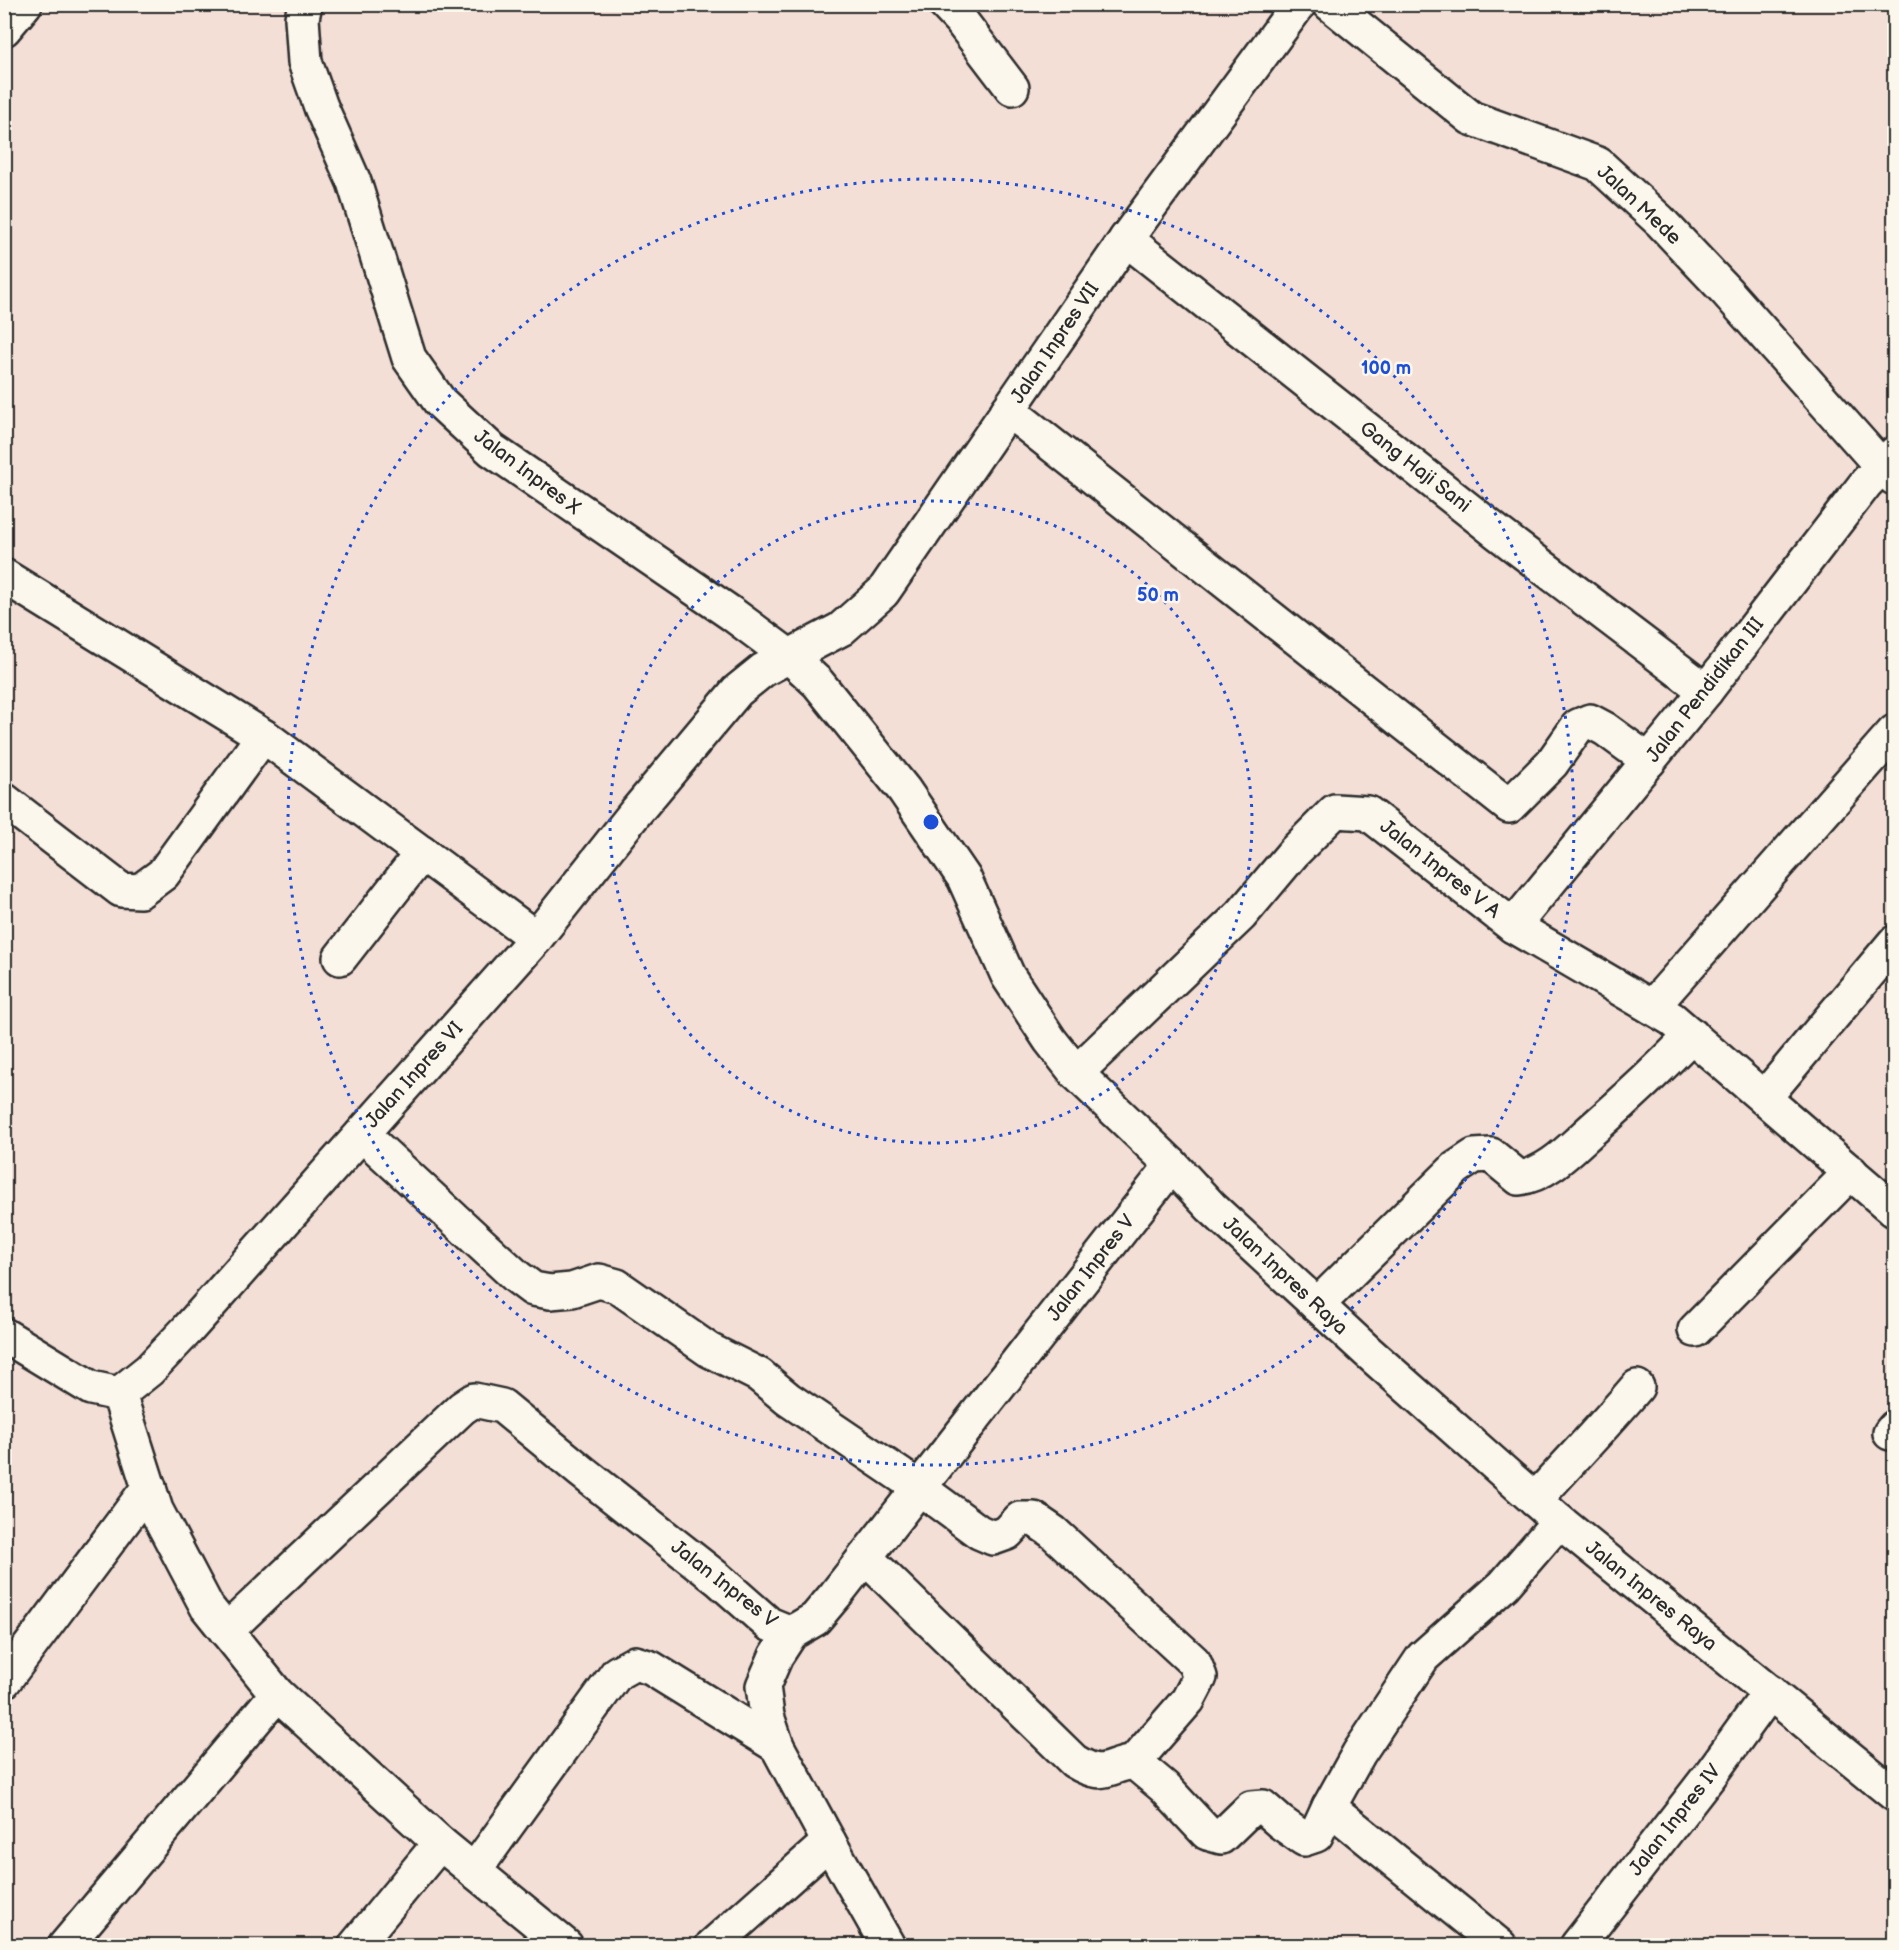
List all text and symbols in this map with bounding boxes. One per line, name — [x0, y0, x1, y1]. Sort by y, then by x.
street label: Jalan Mede — [1592, 160, 1686, 250]
street label: Jalan Inpres VII — [1006, 278, 1104, 408]
text: 100 m — [1361, 358, 1411, 379]
street label: Gang Haji Sani — [1355, 416, 1475, 518]
street label: Jalan Inpres X — [469, 424, 585, 520]
text: 50 m — [1137, 585, 1179, 606]
street label: Jalan Pendidikan III — [1641, 613, 1769, 767]
centre of rings — [921, 812, 941, 832]
street label: Jalan Inpres V A — [1375, 815, 1506, 924]
street label: Jalan Inpres VI — [360, 1017, 468, 1133]
street label: Jalan Inpres V — [1042, 1209, 1140, 1326]
street label: Jalan Inpres Raya — [1218, 1212, 1352, 1340]
street label: Jalan Inpres V — [666, 1535, 783, 1633]
street label: Jalan Inpres Raya — [1580, 1536, 1722, 1656]
street label: Jalan Inpres IV — [1624, 1759, 1726, 1881]

